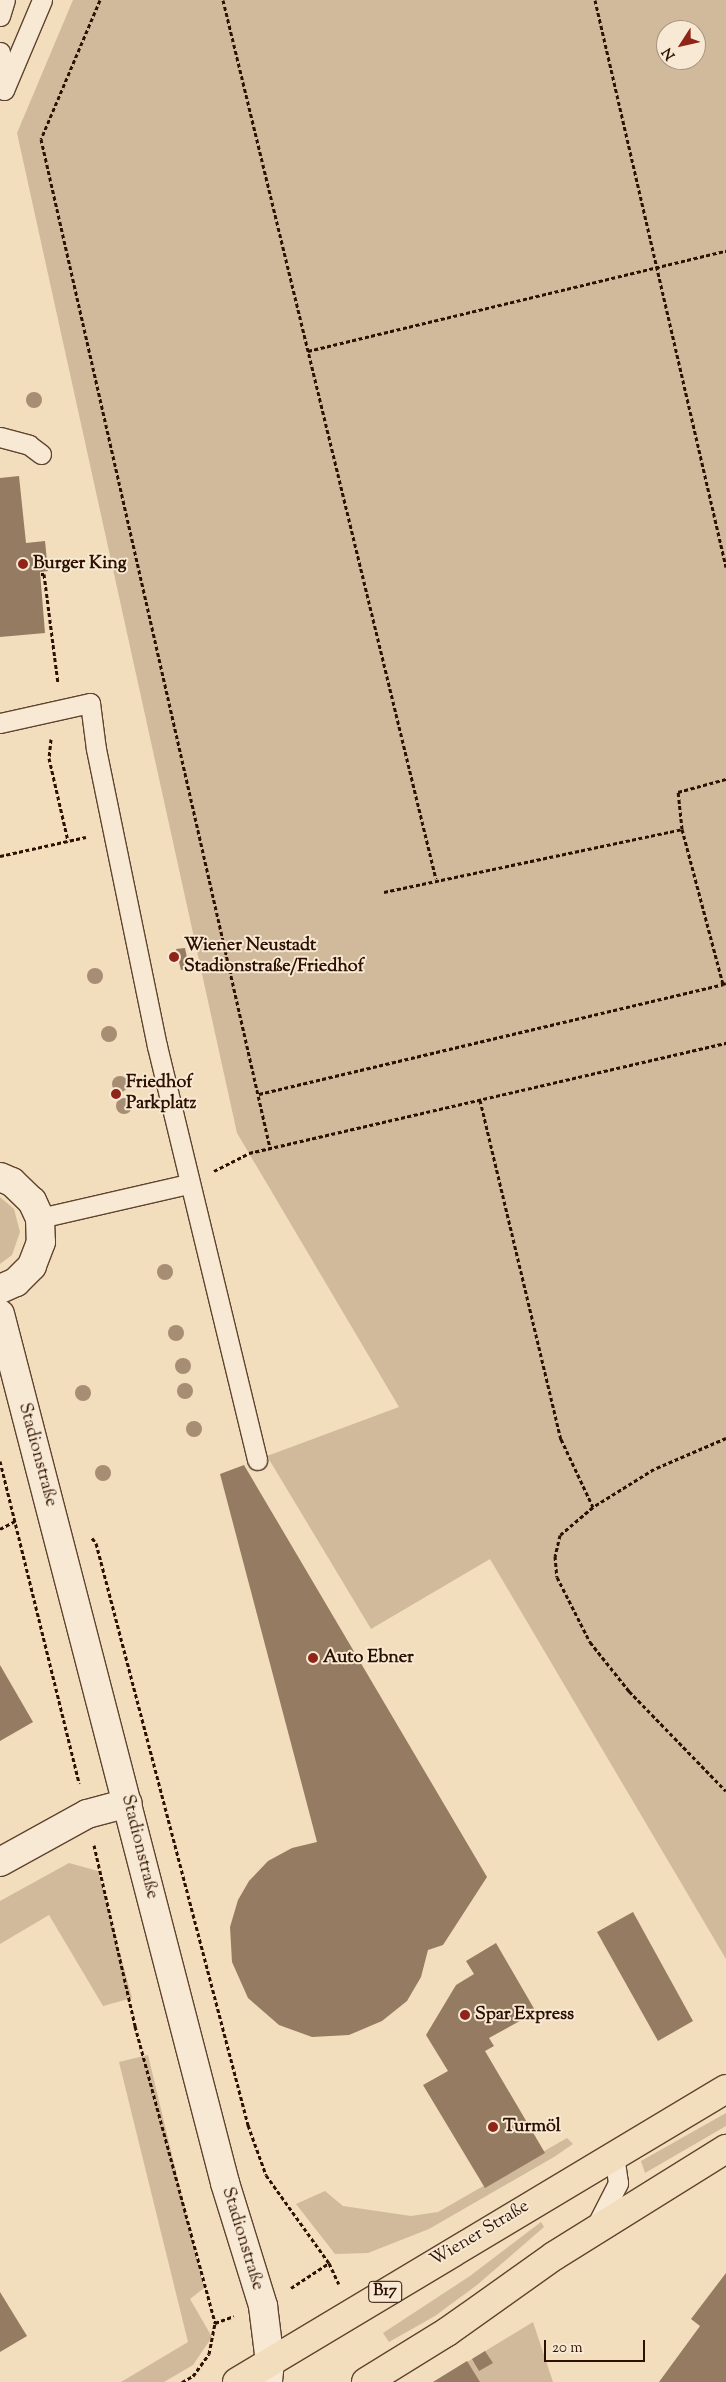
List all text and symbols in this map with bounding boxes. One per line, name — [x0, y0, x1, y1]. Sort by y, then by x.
north arrow — [656, 20, 706, 70]
text: N — [658, 43, 681, 63]
place label: Burger King — [33, 553, 127, 575]
marker: Burger King — [17, 558, 29, 570]
place label: Wiener Neustadt Stadionstraße/Friedhof — [184, 936, 364, 979]
marker: Wiener Neustadt Stadionstraße/Friedhof — [168, 951, 180, 963]
place label: Friedhof Parkplatz — [126, 1073, 196, 1116]
marker: Friedhof Parkplatz — [110, 1088, 122, 1100]
street label: Stadionstraße — [13, 1401, 61, 1509]
place label: Auto Ebner — [323, 1647, 414, 1669]
marker: Auto Ebner — [307, 1652, 319, 1664]
street label: Stadionstraße — [116, 1793, 162, 1901]
place label: Spar Express — [475, 2004, 574, 2026]
marker: Spar Express — [459, 2009, 471, 2021]
place label: Turmöl — [503, 2116, 561, 2138]
marker: Turmöl — [487, 2121, 499, 2133]
street label: Stadionstraße — [216, 2185, 268, 2293]
street label: Wiener Straße — [427, 2196, 533, 2272]
road number: B17 — [368, 2278, 402, 2306]
scale bar — [546, 2330, 647, 2362]
text: 20 m — [552, 2338, 583, 2359]

